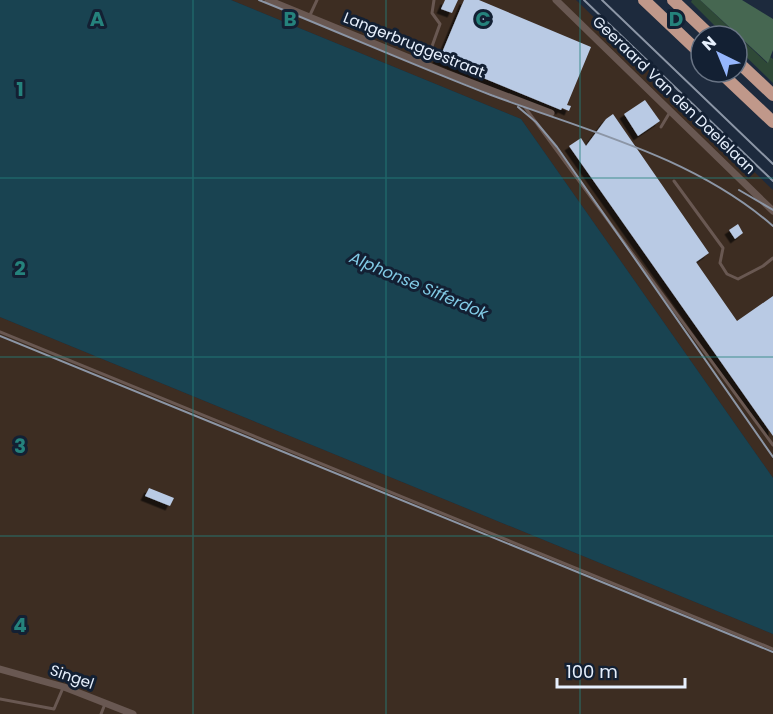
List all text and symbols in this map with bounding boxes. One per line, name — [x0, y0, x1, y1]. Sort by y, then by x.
text: A — [90, 5, 105, 33]
text: B — [283, 5, 297, 33]
text: C — [475, 5, 491, 33]
street label: Langerbruggestraat — [340, 7, 488, 83]
street label: Geeraard Van den Daelelaan — [589, 12, 759, 178]
north arrow — [689, 24, 749, 84]
text: N — [697, 31, 721, 56]
text: 1 — [16, 75, 24, 103]
water label: Alphonse Sifferdok — [345, 246, 492, 325]
text: 2 — [14, 254, 26, 282]
text: 3 — [14, 432, 26, 460]
text: 4 — [13, 611, 27, 639]
scale bar — [557, 651, 684, 689]
street label: Singel — [47, 659, 97, 694]
text: 100 m — [566, 659, 618, 684]

